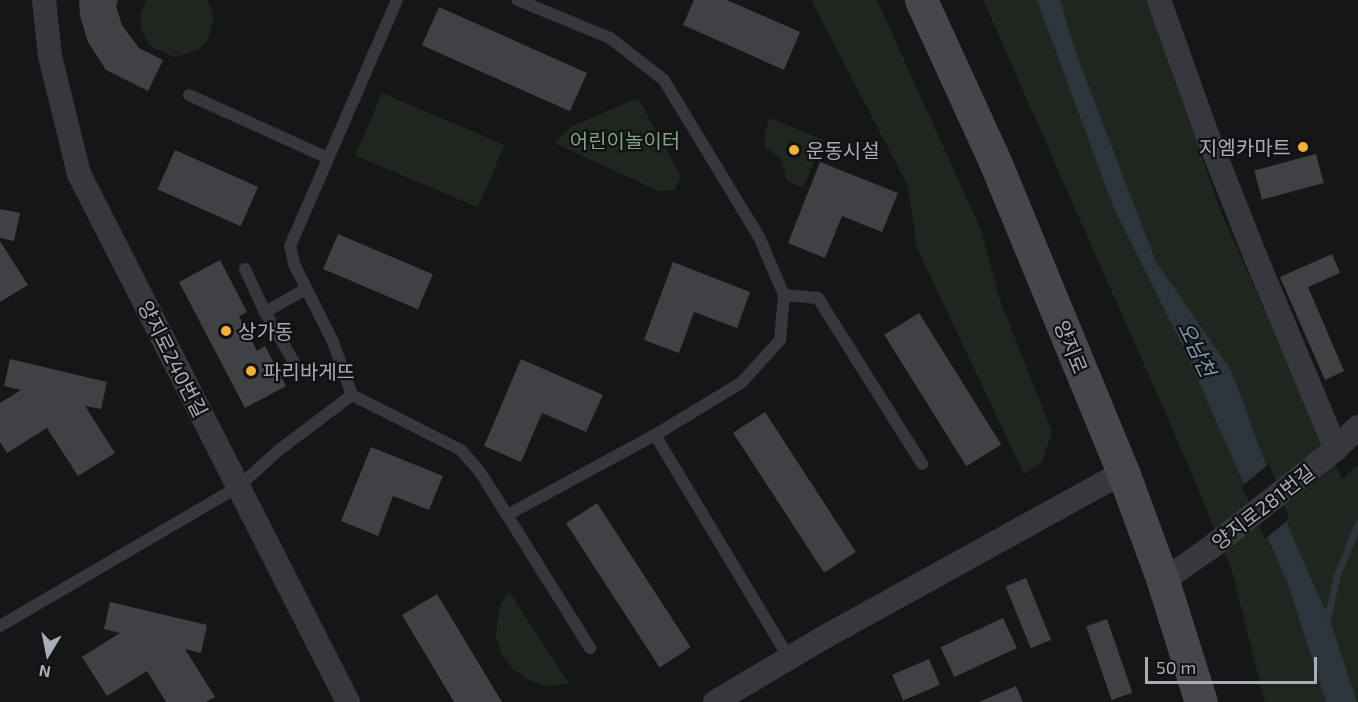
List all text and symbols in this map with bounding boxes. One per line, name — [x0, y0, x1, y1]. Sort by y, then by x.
park label: 어린이놀이터 — [570, 128, 680, 152]
place label: 지엠카마트 — [1199, 135, 1291, 159]
place label: 운동시설 — [806, 138, 880, 162]
marker: 지엠카마트 — [1296, 140, 1310, 154]
marker: 운동시설 — [787, 143, 801, 157]
street label: 양지로240번길 — [133, 297, 213, 421]
street label: 양지로 — [1050, 317, 1092, 377]
water label: 오남천 — [1173, 317, 1221, 381]
place label: 상가동 — [238, 319, 293, 343]
marker: 상가동 — [219, 324, 233, 338]
place label: 파리바게뜨 — [263, 359, 355, 383]
marker: 파리바게뜨 — [244, 364, 258, 378]
street label: 양지로281번길 — [1207, 460, 1319, 554]
north arrow — [18, 624, 78, 684]
scale bar — [1148, 645, 1320, 683]
text: 50 m — [1156, 656, 1196, 678]
text: N — [37, 662, 52, 683]

